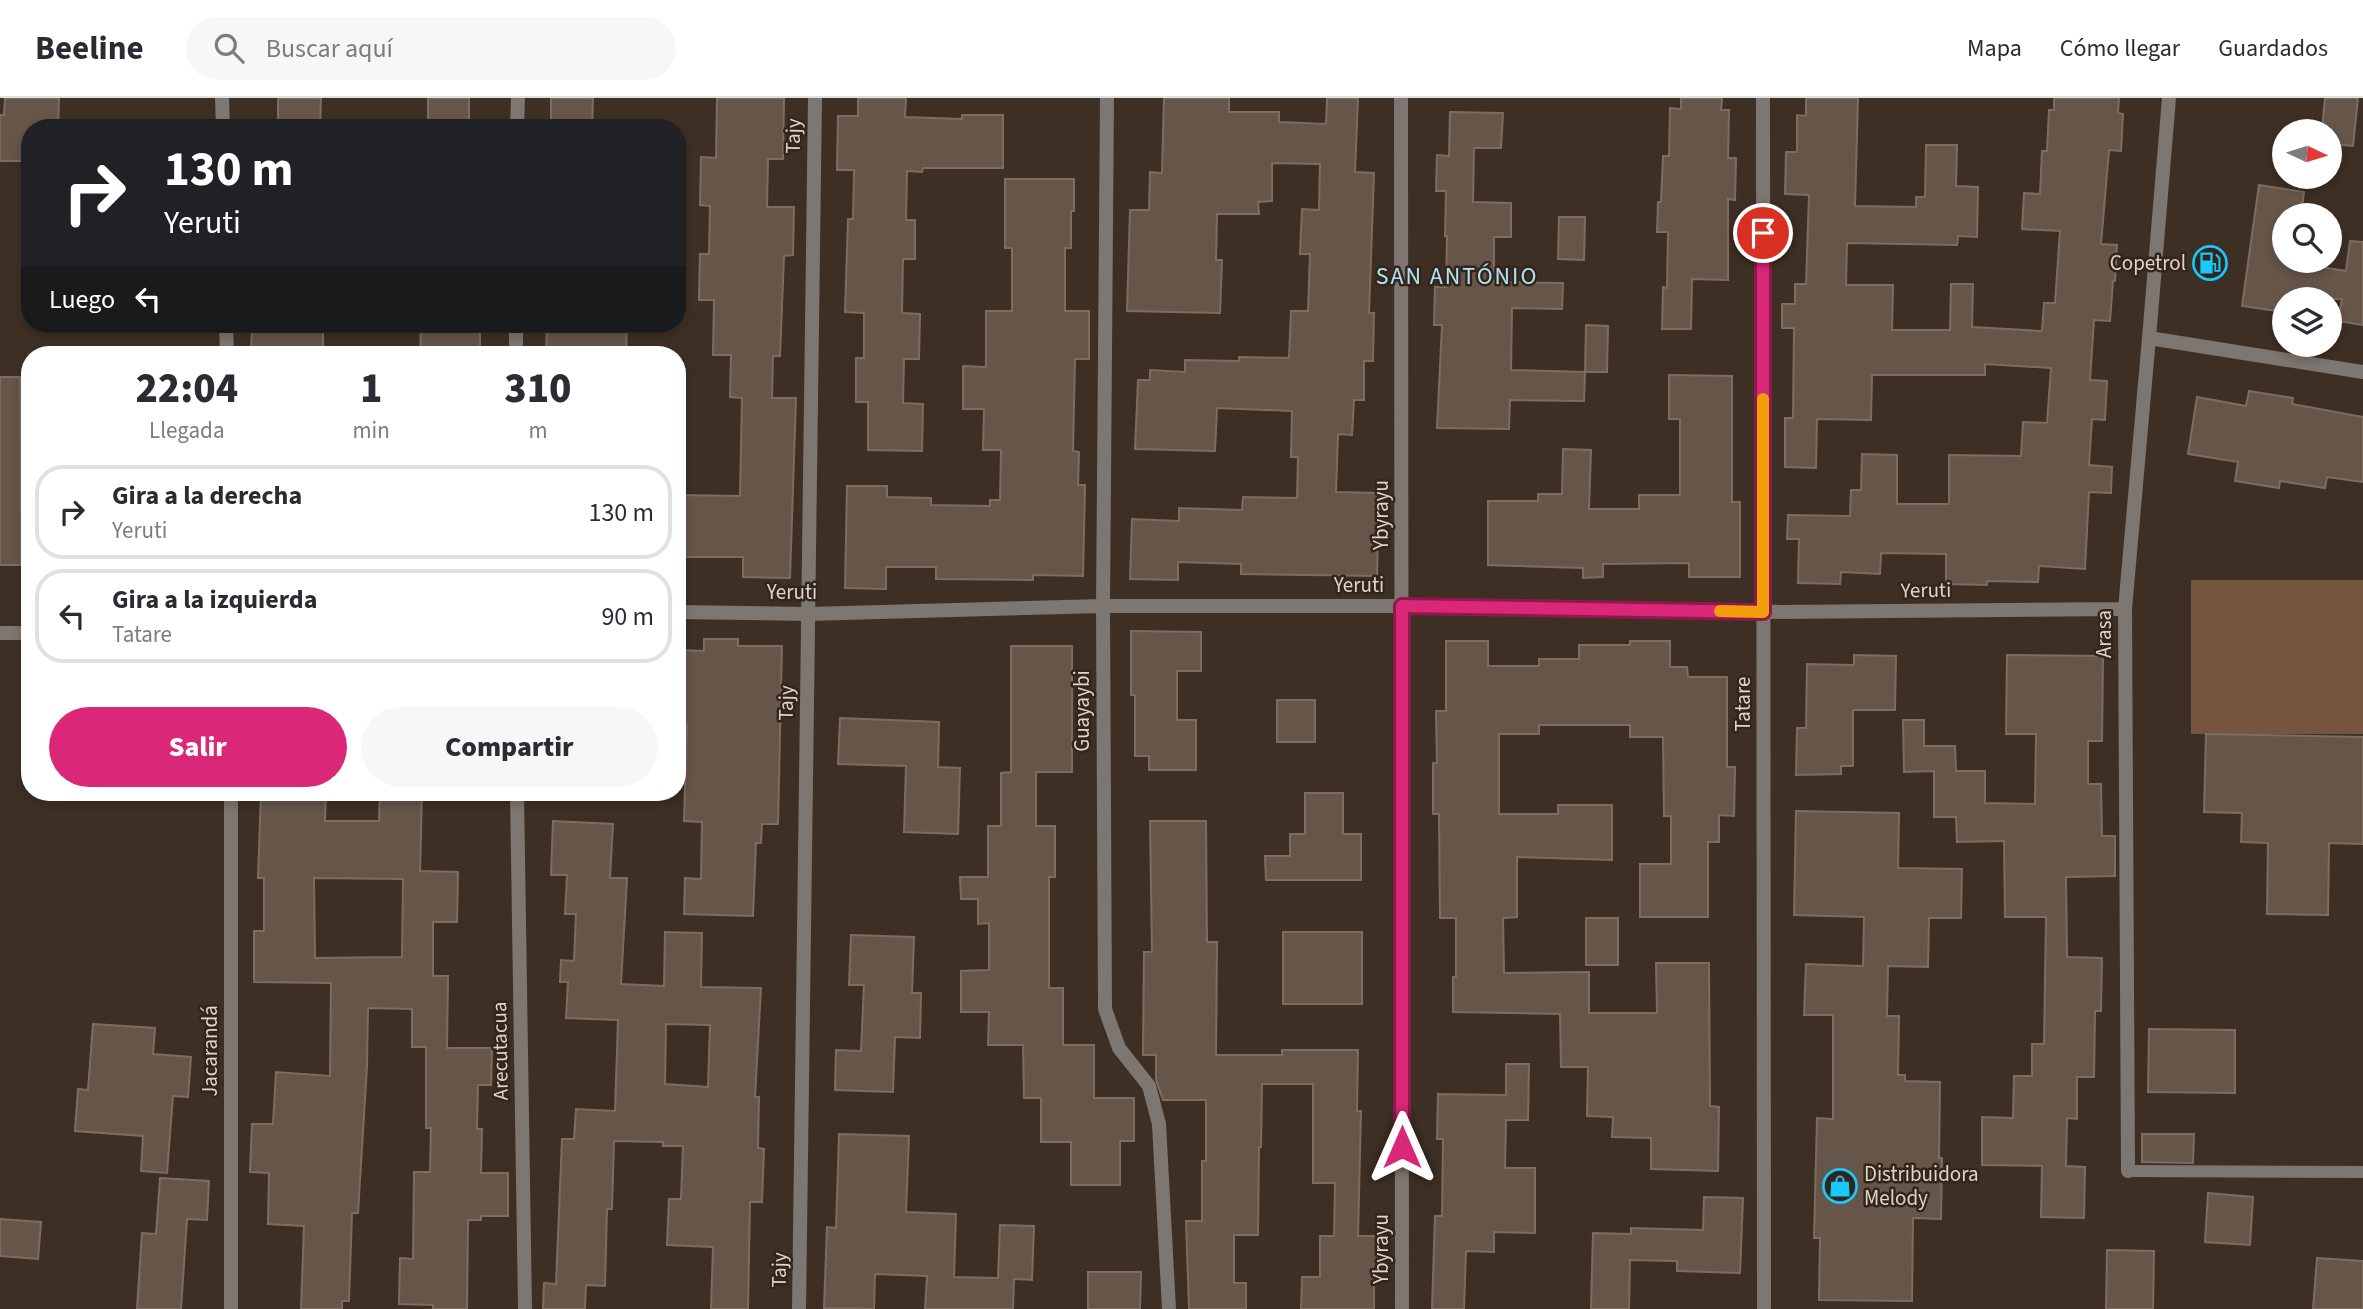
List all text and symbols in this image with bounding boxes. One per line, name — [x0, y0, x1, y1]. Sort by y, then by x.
search box — [186, 17, 676, 80]
text: Beeline — [35, 25, 144, 72]
icon: search — [210, 29, 248, 67]
text: Buscar aquí — [266, 30, 393, 67]
text: Mapa — [1967, 31, 2022, 66]
text: Cómo llegar — [2060, 31, 2180, 66]
text: Guardados — [2218, 31, 2328, 66]
street label: Tajy — [778, 118, 808, 154]
north arrow — [2272, 119, 2342, 189]
map controls — [2272, 119, 2342, 357]
text: 130 m — [164, 135, 293, 205]
icon: right — [49, 147, 140, 238]
text: Yeruti — [164, 200, 241, 246]
pin — [1733, 203, 1793, 263]
button: search — [2272, 203, 2342, 273]
icon: arrive — [1744, 214, 1782, 252]
fuel station icon: Copetrol — [2191, 244, 2229, 282]
place label: Copetrol — [2110, 248, 2186, 278]
district label: SAN ANTÓNIO — [1376, 259, 1538, 294]
icon: left — [129, 280, 167, 318]
text: Luego — [49, 281, 115, 318]
button: layers — [2272, 287, 2342, 357]
text: 22:04 — [135, 359, 238, 419]
text: 1 — [360, 359, 382, 419]
text: 310 — [504, 359, 572, 419]
text: Llegada — [149, 414, 224, 447]
text: min — [353, 414, 390, 447]
text: m — [528, 414, 547, 447]
text: Gira a la derecha — [112, 477, 302, 514]
street label: Ybyrayu — [1366, 480, 1396, 551]
icon: right — [53, 493, 91, 531]
text: 130 m — [588, 494, 654, 531]
text: Yeruti — [112, 514, 167, 547]
street label: Yeruti — [1333, 570, 1384, 600]
street label: Yeruti — [1899, 575, 1952, 605]
street label: Yeruti — [766, 577, 817, 607]
text: Gira a la izquierda — [112, 581, 317, 618]
icon: left — [53, 597, 91, 635]
text: 90 m — [601, 598, 654, 635]
street label: Arasa — [2089, 610, 2119, 658]
text: Tatare — [112, 618, 172, 651]
street label: Guayaybi — [1067, 670, 1097, 752]
street label: Tatare — [1728, 677, 1758, 731]
street label: Tajy — [771, 685, 801, 721]
button: Salir — [49, 707, 347, 787]
button: Compartir — [361, 707, 658, 787]
street label: Arecutacua — [484, 1001, 516, 1101]
street label: Jacarandá — [195, 1005, 225, 1097]
position arrow — [1365, 1110, 1439, 1184]
place label: Distribuidora Melody — [1864, 1159, 1979, 1213]
shop icon: Distribuidora Melody — [1821, 1167, 1859, 1205]
street label: Ybyrayu — [1366, 1214, 1396, 1285]
street label: Tajy — [764, 1252, 794, 1288]

